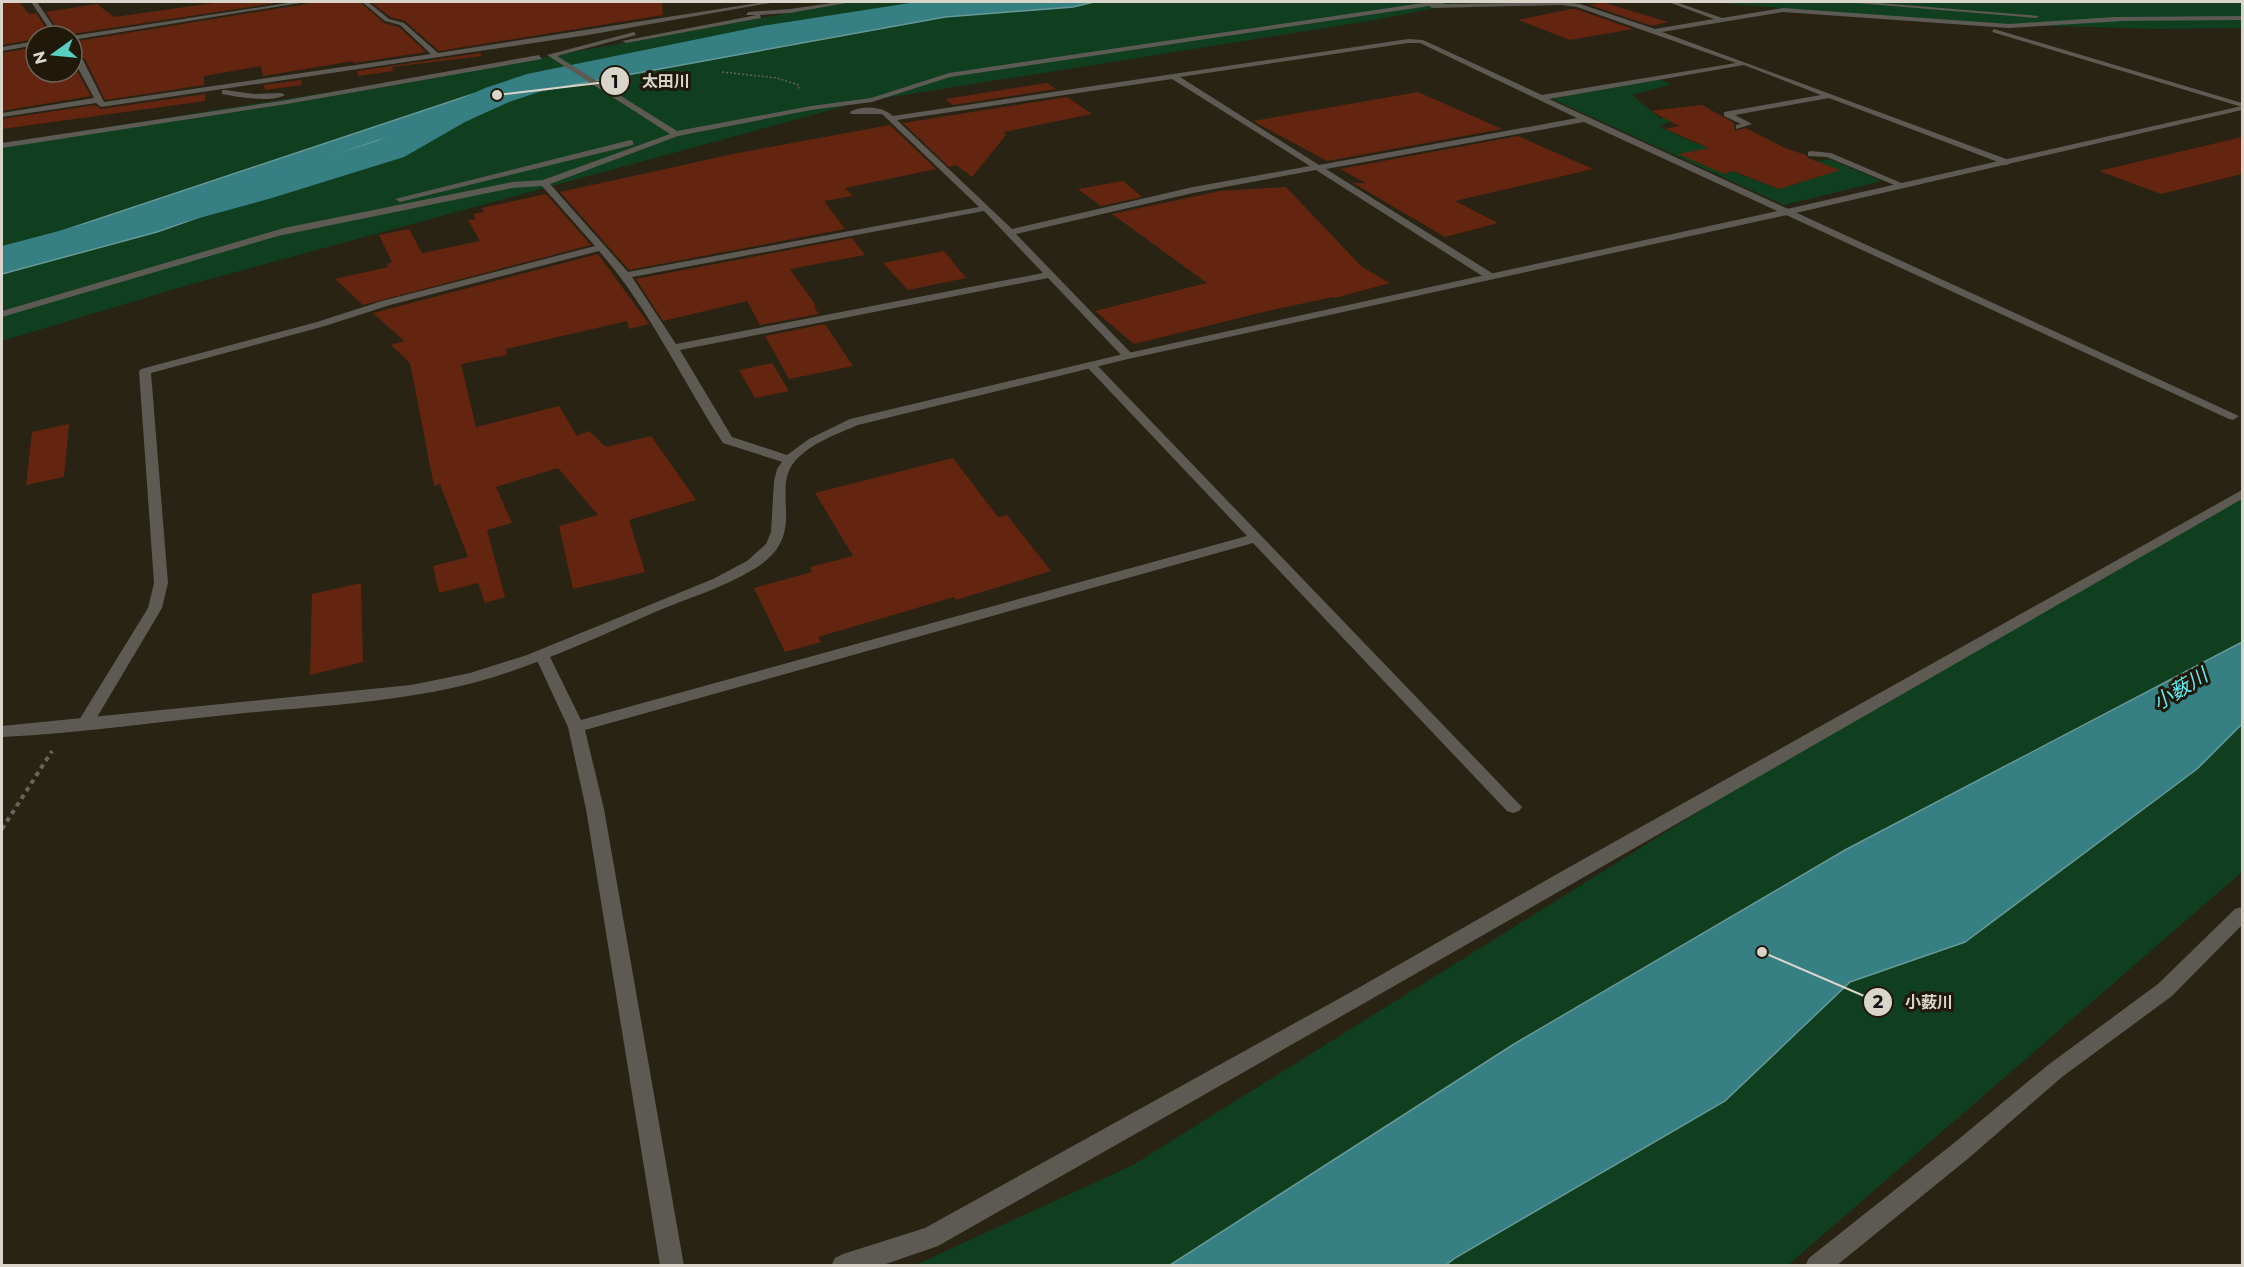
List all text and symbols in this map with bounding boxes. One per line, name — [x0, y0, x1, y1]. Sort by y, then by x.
north arrow — [24, 24, 84, 84]
text: N — [29, 49, 51, 66]
callout: 太田川 — [600, 64, 702, 98]
text: 1 — [611, 71, 619, 93]
text: 太田川 — [642, 72, 690, 91]
water label: 小薮川 — [2148, 662, 2213, 715]
callout: 小薮川 — [1863, 985, 1965, 1019]
text: 2 — [1873, 991, 1884, 1013]
text: 小薮川 — [1905, 993, 1953, 1012]

